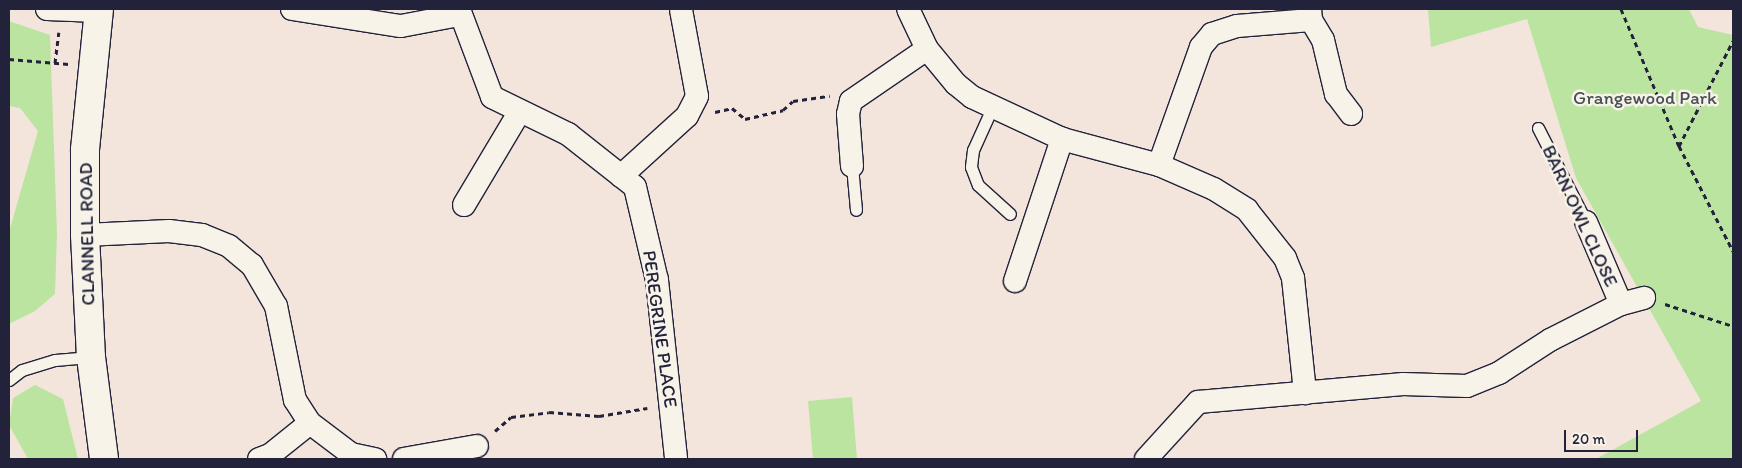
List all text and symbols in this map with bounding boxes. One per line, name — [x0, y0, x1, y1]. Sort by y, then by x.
park label: Grangewood Park — [1573, 87, 1717, 109]
street label: BARN OWL CLOSE — [1537, 141, 1623, 291]
street label: CLANNELL ROAD — [74, 162, 100, 306]
street label: PEREGRINE PLACE — [638, 249, 682, 409]
scale bar — [1567, 420, 1641, 452]
text: 20 m — [1572, 430, 1605, 448]

